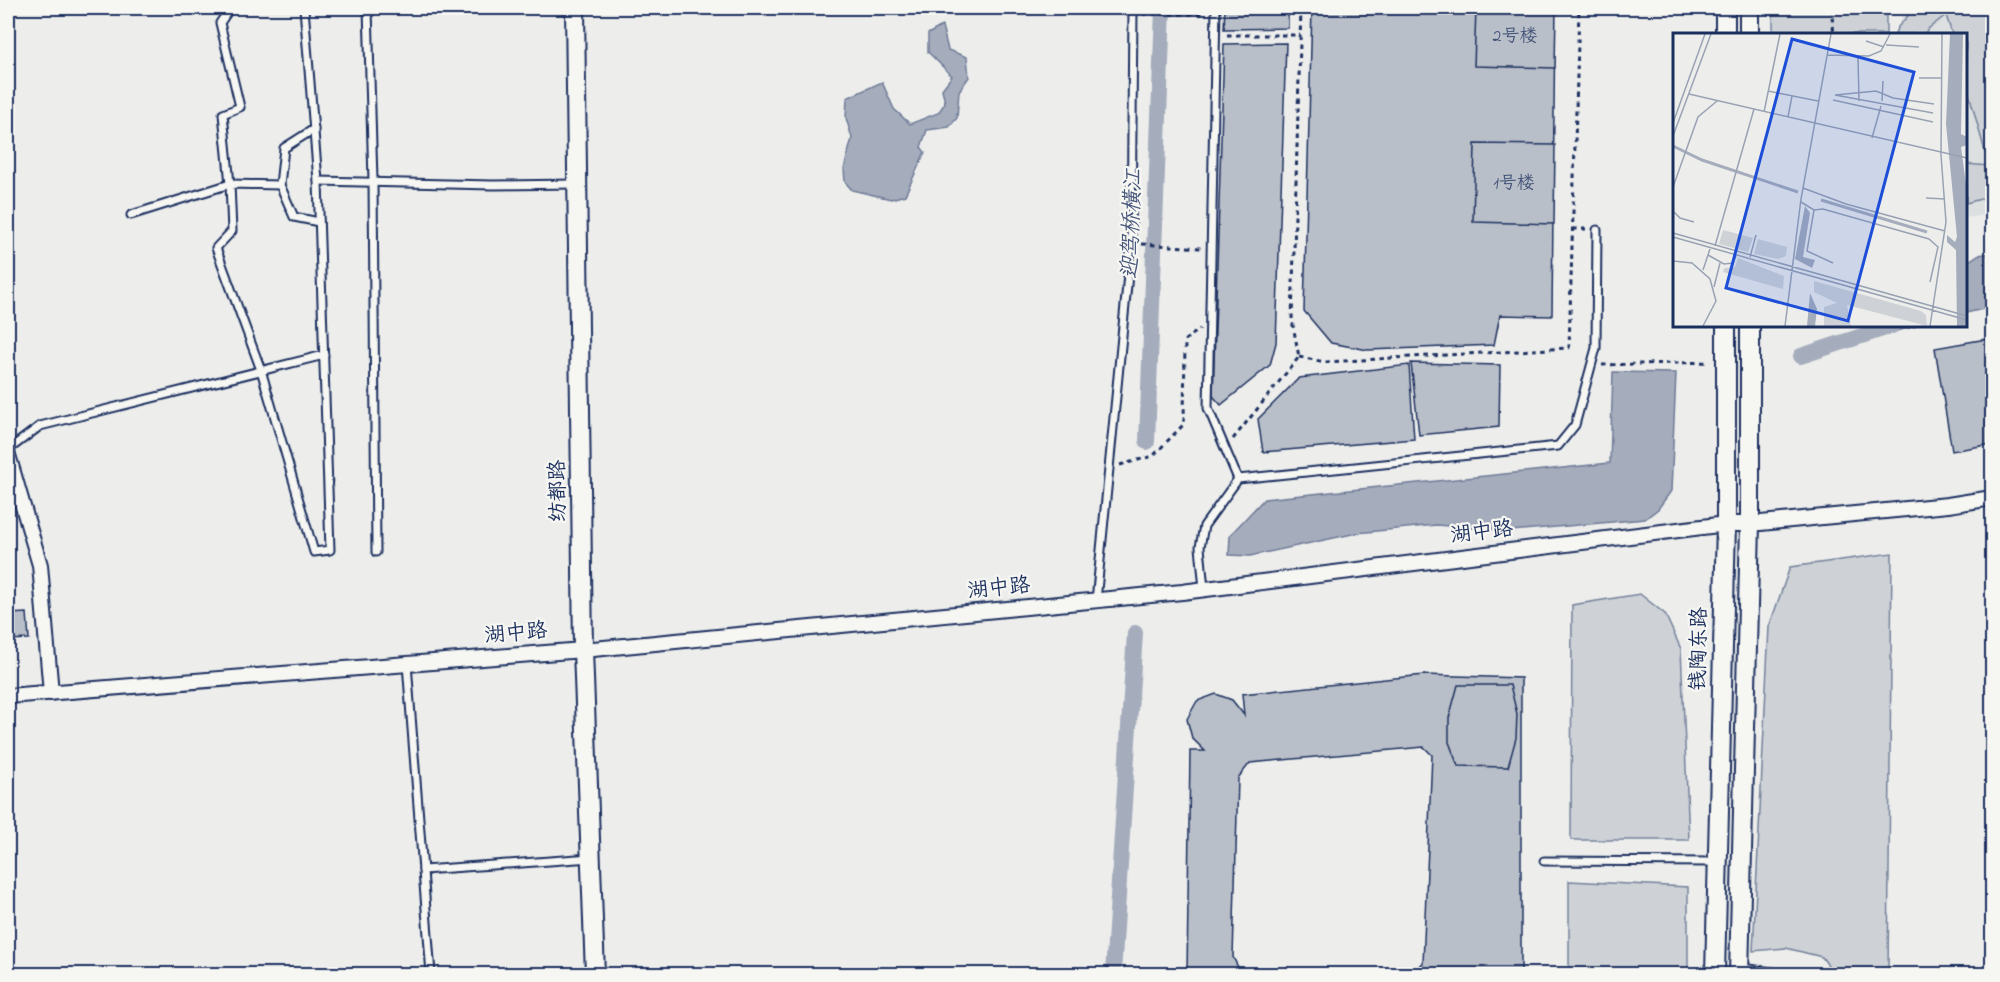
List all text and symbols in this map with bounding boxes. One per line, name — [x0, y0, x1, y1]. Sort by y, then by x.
house number: 2号楼 — [1493, 24, 1537, 50]
inset map — [1673, 33, 1967, 327]
water label: 迎驾桥横江 — [1115, 167, 1151, 280]
house number: 1号楼 — [1493, 171, 1535, 197]
street label: 纺都路 — [543, 459, 575, 523]
street label: 湖中路 — [1449, 514, 1515, 552]
street label: 湖中路 — [966, 571, 1032, 607]
street label: 钱陶东路 — [1684, 607, 1716, 691]
street label: 湖中路 — [483, 616, 549, 652]

